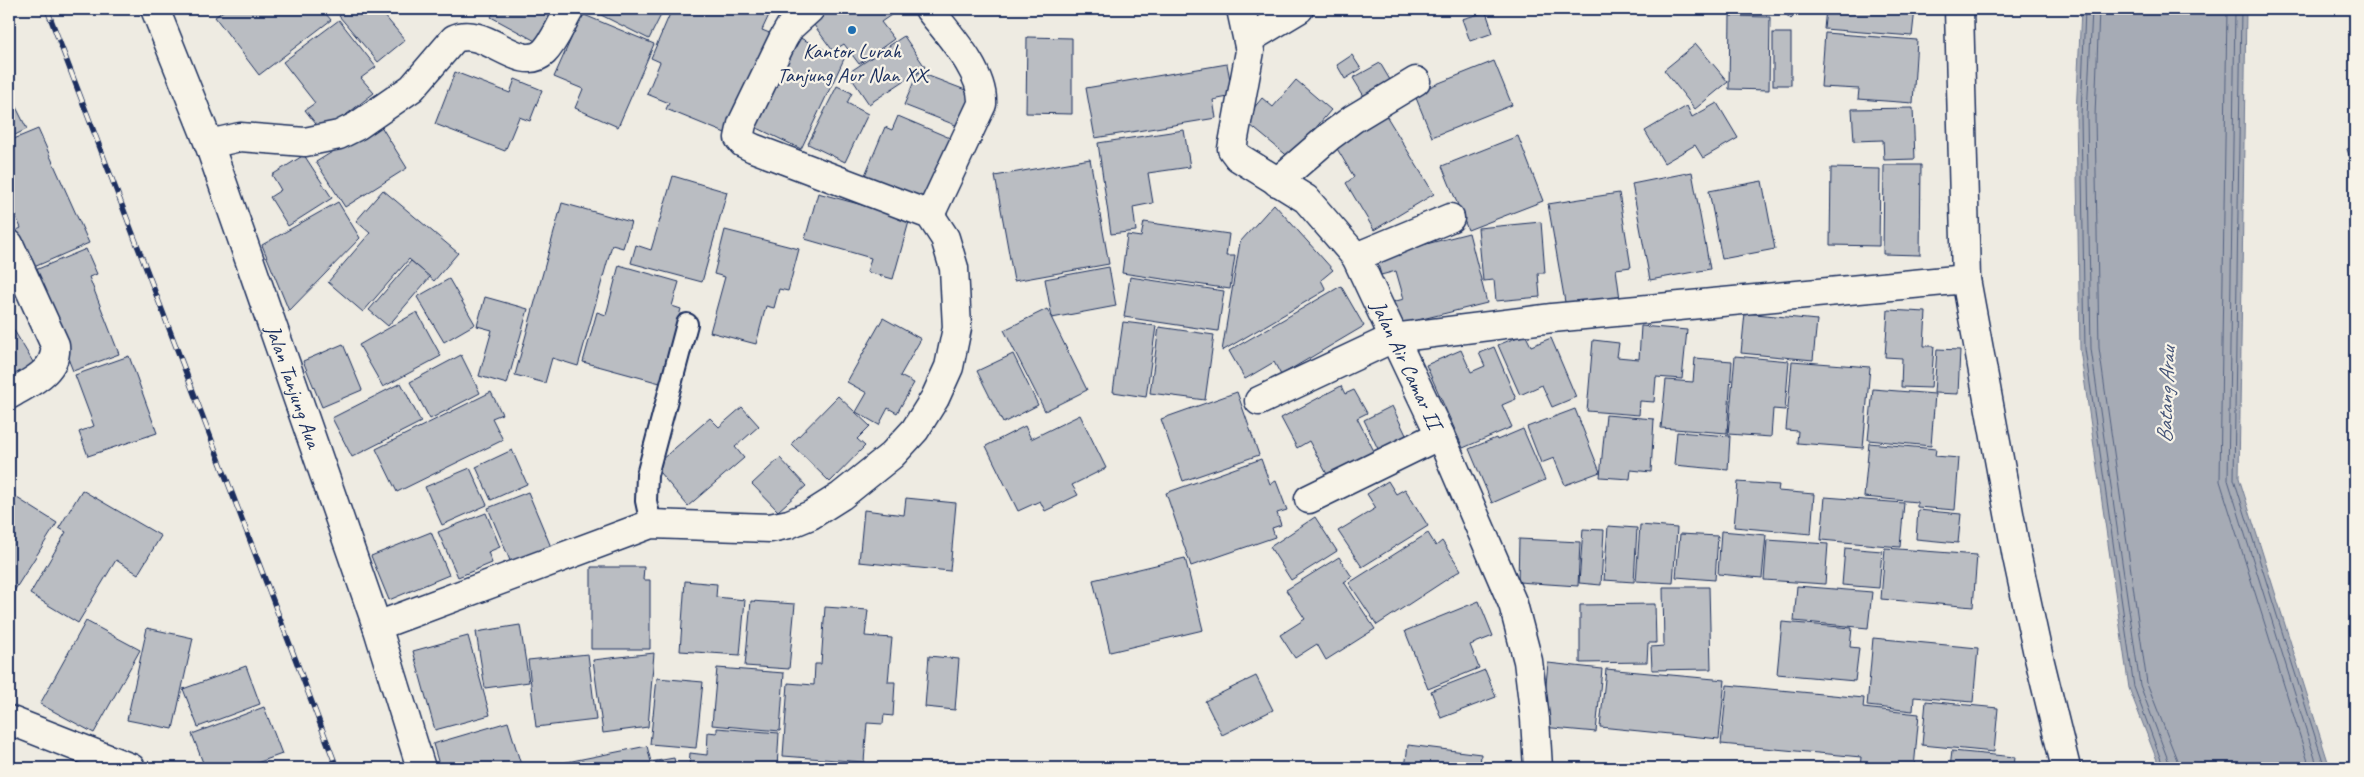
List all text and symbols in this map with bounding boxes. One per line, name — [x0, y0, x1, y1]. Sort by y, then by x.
marker: Kantor Lurah Tanjung Aur Nan XX — [846, 24, 858, 36]
place label: Kantor Lurah Tanjung Aur Nan XX — [777, 38, 930, 88]
street label: Jalan Air Camar II — [1365, 296, 1450, 437]
street label: Jalan Tanjung Aua — [260, 320, 328, 453]
water label: Batang Arau — [2150, 343, 2182, 444]

